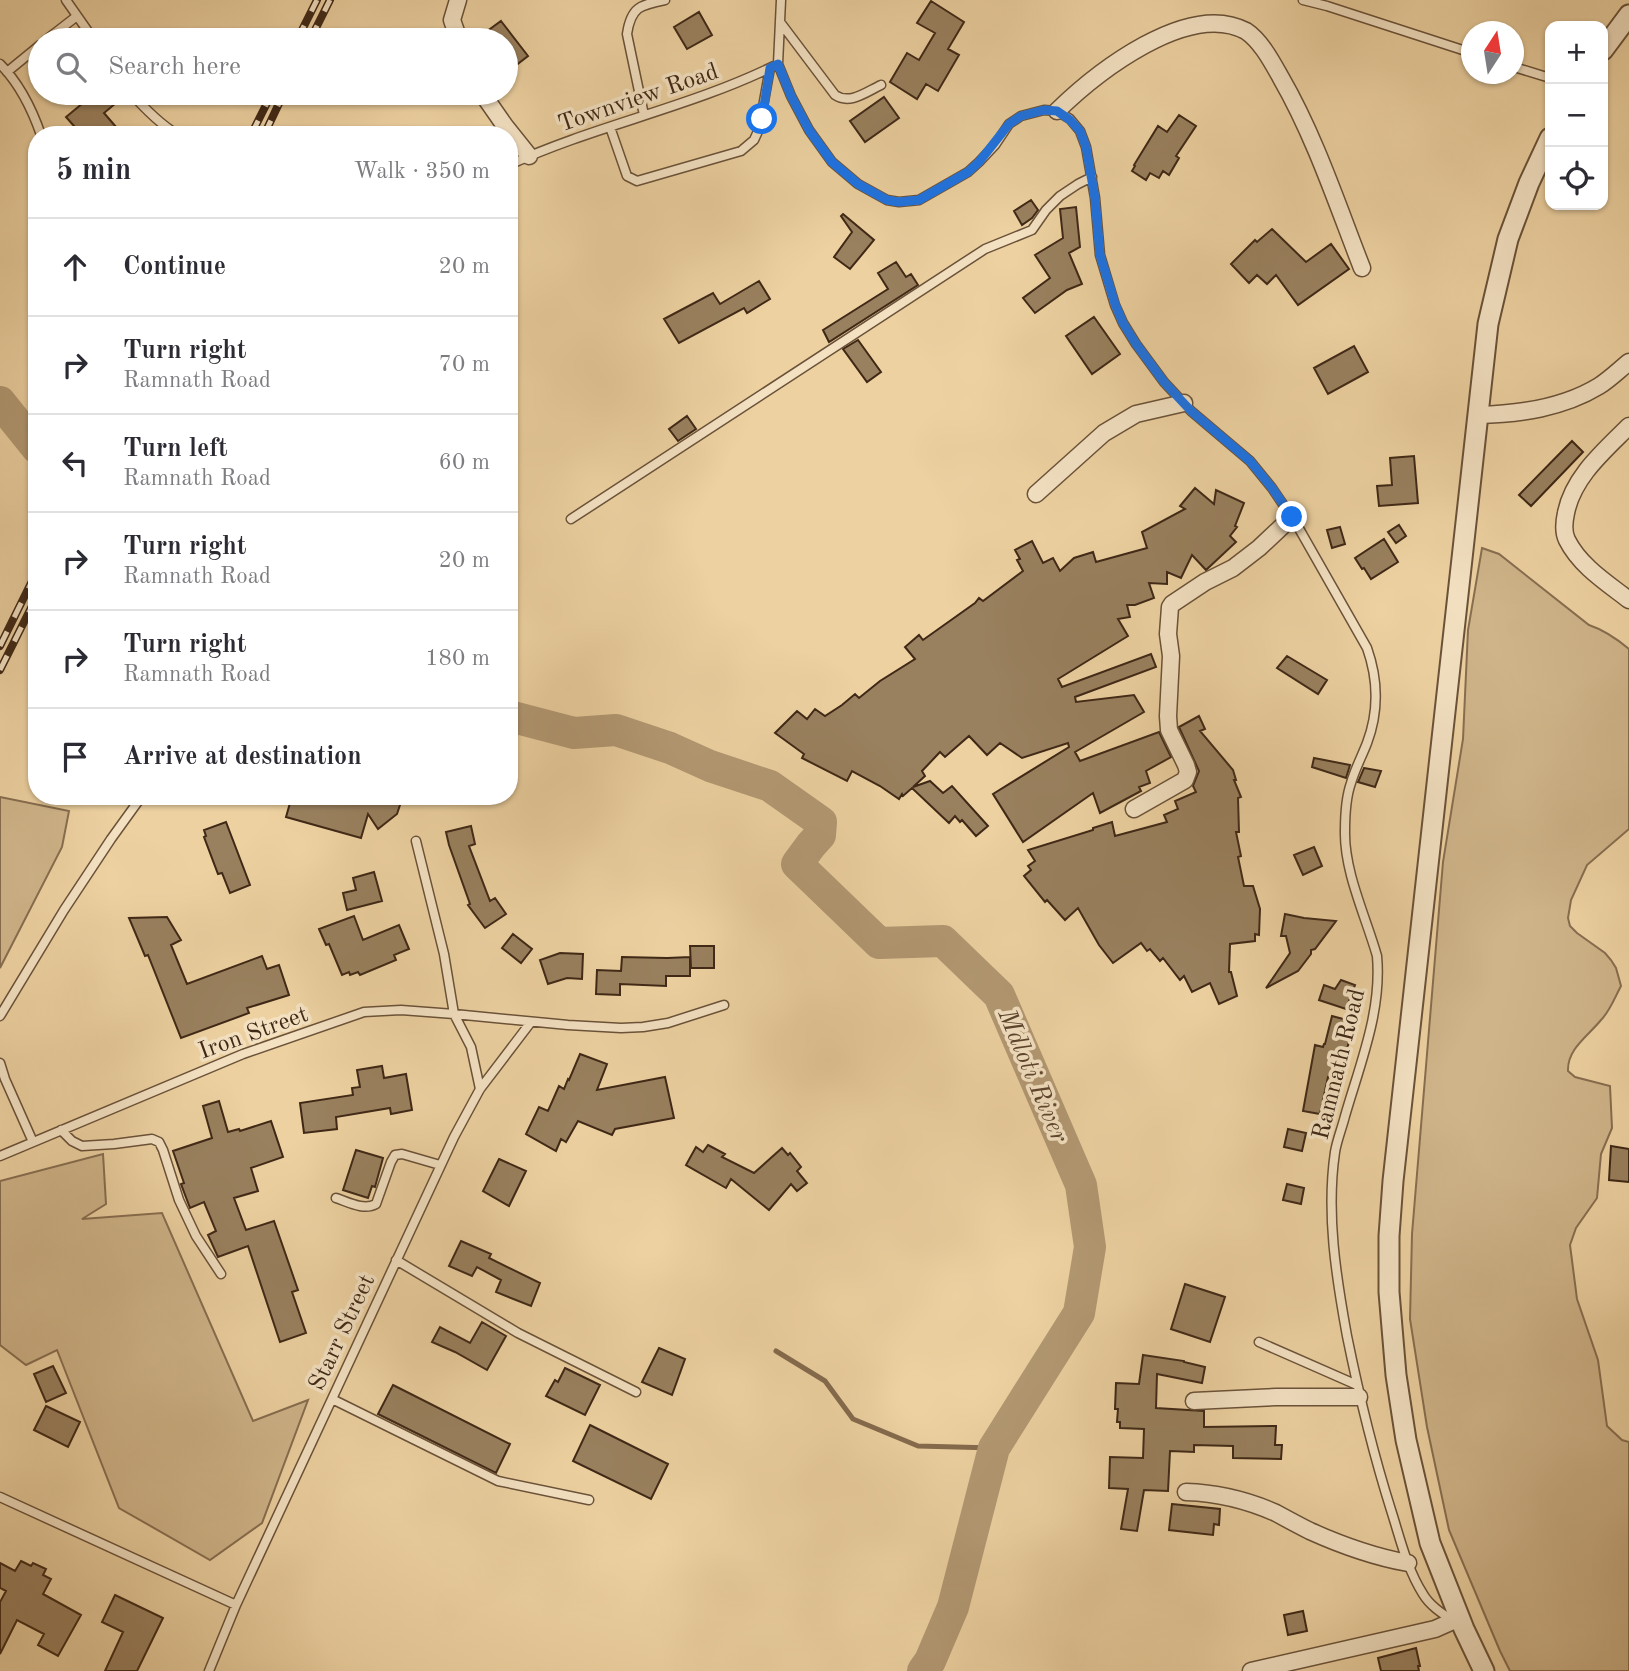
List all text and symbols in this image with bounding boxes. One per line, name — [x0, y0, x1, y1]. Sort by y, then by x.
north arrow — [1461, 21, 1524, 84]
map controls — [1545, 21, 1608, 210]
button: + — [1545, 21, 1608, 84]
search box — [28, 28, 518, 105]
icon: search — [52, 48, 90, 86]
text: Search here — [108, 54, 241, 80]
street label: Townview Road — [555, 60, 722, 138]
button: − — [1545, 84, 1608, 147]
route start — [746, 103, 777, 134]
button: locate — [1545, 147, 1608, 210]
text: 5 min — [56, 156, 131, 186]
text: Walk · 350 m — [354, 160, 490, 183]
icon: ahead — [56, 248, 94, 286]
text: Continue — [123, 254, 226, 280]
text: 20 m — [439, 255, 490, 278]
text: Turn right — [123, 338, 246, 364]
icon: right — [56, 346, 94, 384]
text: 70 m — [439, 353, 490, 376]
text: Ramnath Road — [123, 369, 271, 392]
text: Turn left — [123, 436, 228, 462]
icon: left — [56, 444, 94, 482]
text: 60 m — [439, 451, 490, 474]
text: Ramnath Road — [123, 467, 271, 490]
route end — [1276, 501, 1307, 532]
text: Turn right — [123, 534, 246, 560]
icon: right — [56, 542, 94, 580]
text: 20 m — [439, 549, 490, 572]
text: Ramnath Road — [123, 565, 271, 588]
text: Turn right — [123, 632, 246, 658]
icon: right — [56, 640, 94, 678]
text: 180 m — [425, 647, 490, 670]
text: Ramnath Road — [123, 663, 271, 686]
icon: arrive — [56, 738, 94, 776]
text: Arrive at destination — [123, 744, 362, 770]
street label: Ramnath Road — [1310, 987, 1370, 1142]
street label: Iron Street — [196, 1003, 312, 1065]
water label: Mdloti River — [992, 1004, 1072, 1147]
street label: Starr Street — [305, 1271, 380, 1395]

